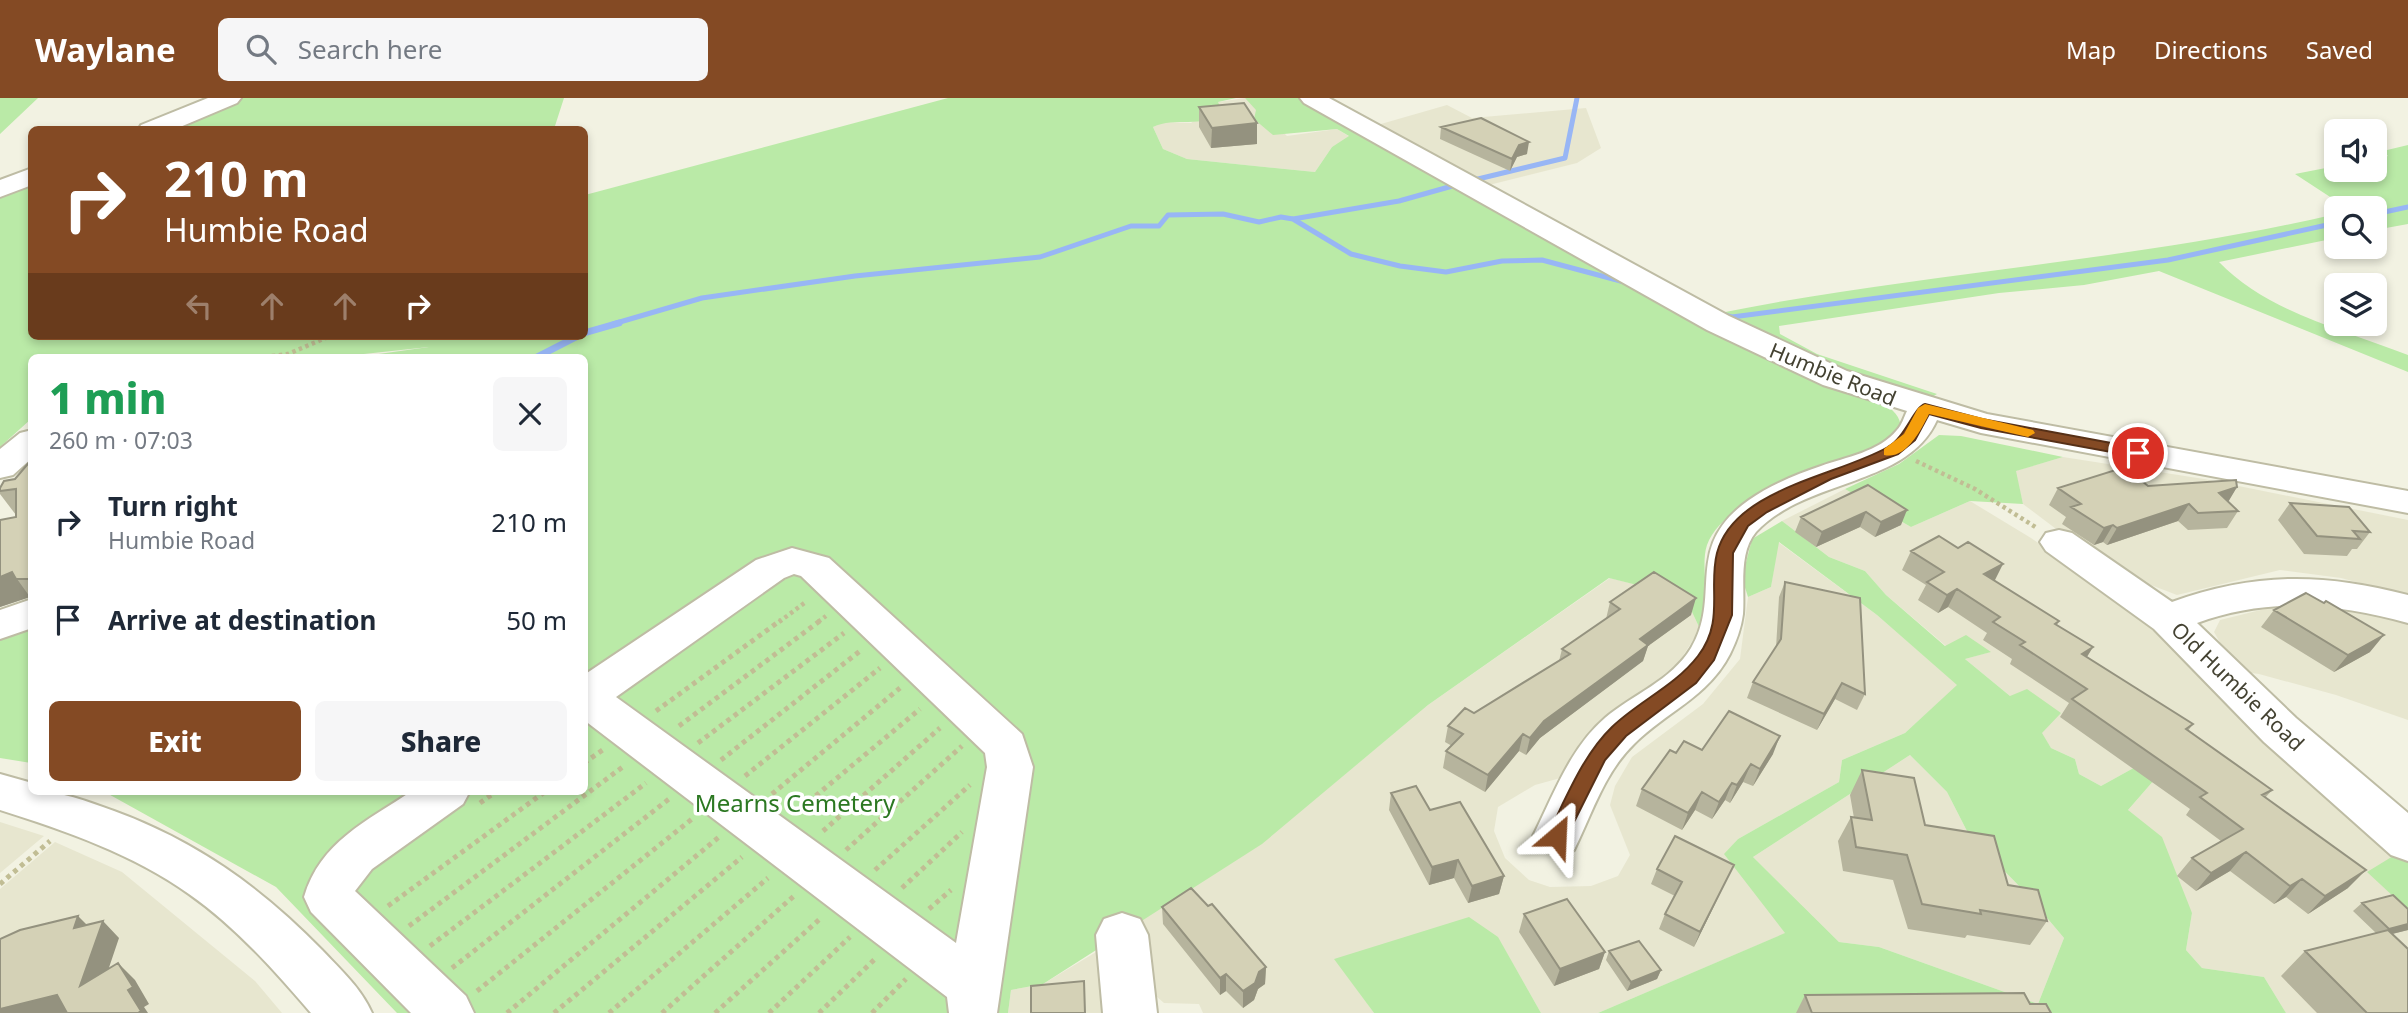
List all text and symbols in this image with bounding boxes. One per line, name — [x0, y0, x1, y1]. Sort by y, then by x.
search box — [218, 18, 708, 81]
text: Waylane — [35, 27, 176, 72]
icon: search — [242, 30, 280, 68]
text: Search here — [298, 31, 442, 67]
text: Map — [2066, 33, 2116, 66]
text: Directions — [2154, 33, 2268, 66]
text: Saved — [2306, 33, 2373, 66]
map controls — [2324, 119, 2387, 336]
button: sound — [2324, 119, 2387, 182]
text: 210 m — [164, 145, 309, 211]
icon: right — [49, 154, 140, 245]
button: search — [2324, 196, 2387, 259]
text: Humbie Road — [164, 208, 369, 251]
button: layers — [2324, 273, 2387, 336]
icon: left — [180, 287, 218, 325]
icon: ahead — [253, 287, 291, 325]
icon: ahead — [326, 287, 364, 325]
icon: right — [399, 287, 437, 325]
street label: Humbie Road — [1766, 336, 1900, 412]
text: 1 min — [49, 369, 166, 426]
button: close — [493, 377, 567, 451]
pin — [2108, 423, 2168, 483]
text: 260 m · 07:03 — [49, 424, 193, 456]
icon: arrive — [2119, 434, 2157, 472]
text: Turn right — [108, 488, 238, 524]
icon: right — [49, 503, 87, 541]
text: 210 m — [491, 504, 567, 540]
text: Humbie Road — [108, 524, 255, 556]
icon: arrive — [49, 601, 87, 639]
text: Arrive at destination — [108, 602, 377, 638]
text: 50 m — [506, 602, 567, 638]
street label: Old Humbie Road — [2166, 615, 2310, 757]
button: Exit — [49, 701, 301, 781]
button: Share — [315, 701, 567, 781]
park label: Mearns Cemetery — [695, 786, 896, 819]
position arrow — [1520, 799, 1594, 873]

